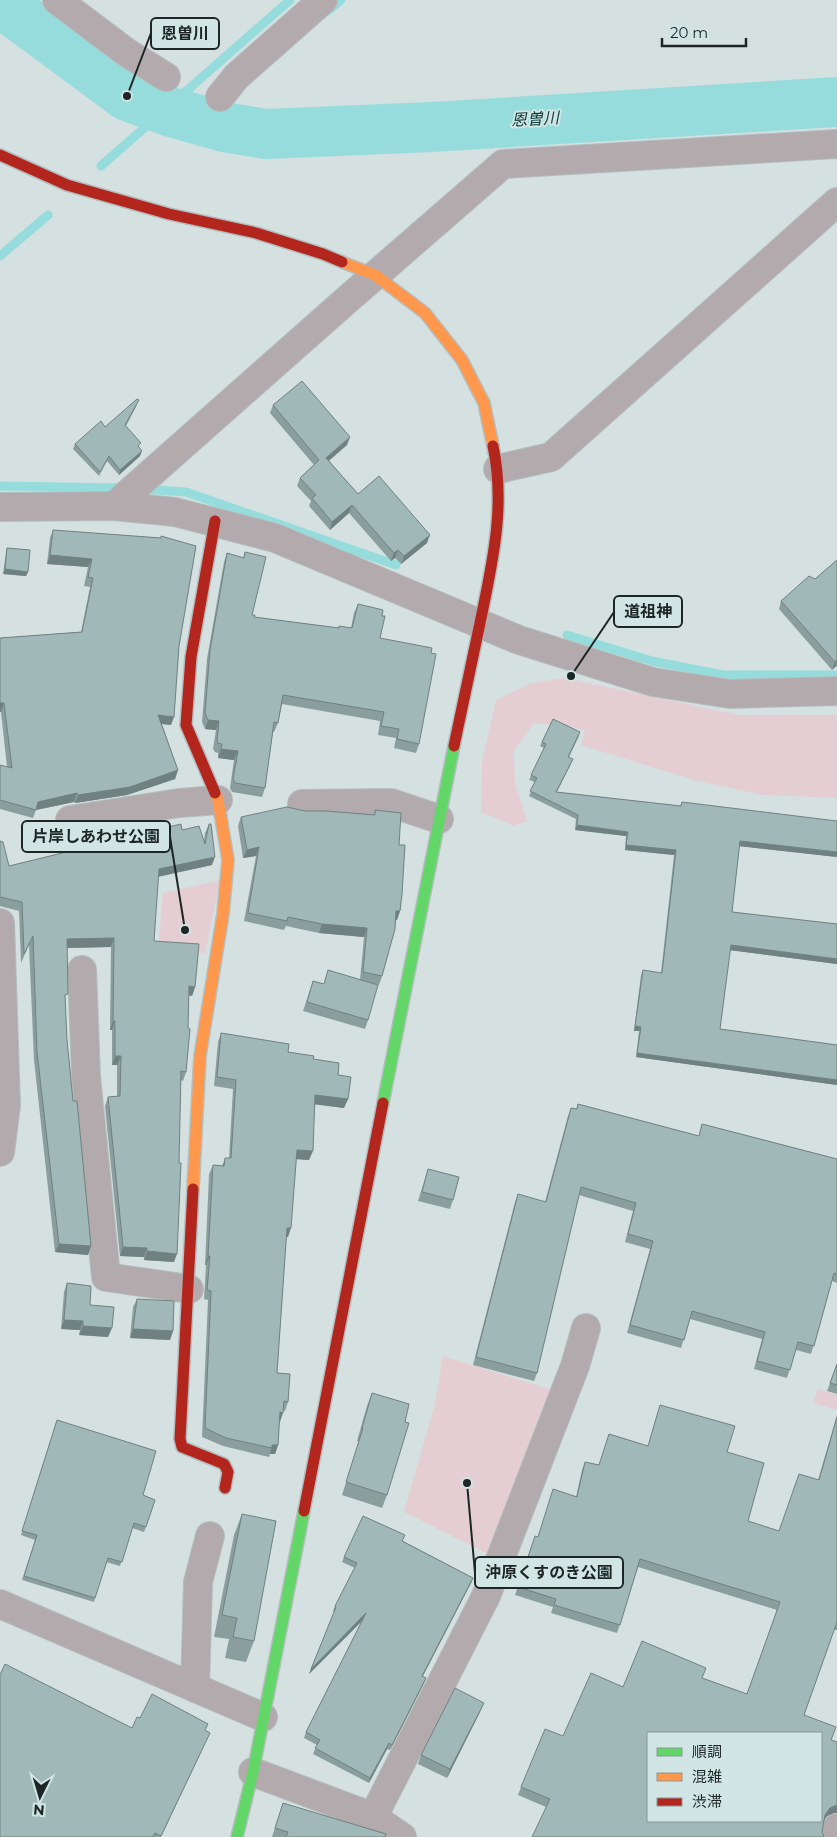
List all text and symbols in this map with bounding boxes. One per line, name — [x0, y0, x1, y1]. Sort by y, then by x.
scale bar — [662, 15, 746, 47]
callout: 恩曽川 — [151, 18, 219, 49]
text: 20 m — [670, 23, 708, 42]
text: 恩曽川 — [161, 24, 209, 43]
water label: 恩曽川 — [511, 108, 561, 130]
callout: 道祖神 — [614, 596, 682, 627]
text: 道祖神 — [624, 602, 672, 621]
callout: 片岸しあわせ公園 — [22, 821, 170, 852]
text: 片岸しあわせ公園 — [32, 827, 160, 846]
callout: 沖原くすのき公園 — [475, 1557, 623, 1588]
text: 沖原くすのき公園 — [485, 1563, 613, 1582]
legend — [647, 1732, 822, 1822]
text: 順調 — [692, 1742, 722, 1761]
text: 混雑 — [692, 1767, 722, 1786]
north arrow — [15, 1772, 65, 1822]
text: 渋滞 — [692, 1792, 722, 1811]
text: N — [32, 1800, 45, 1819]

